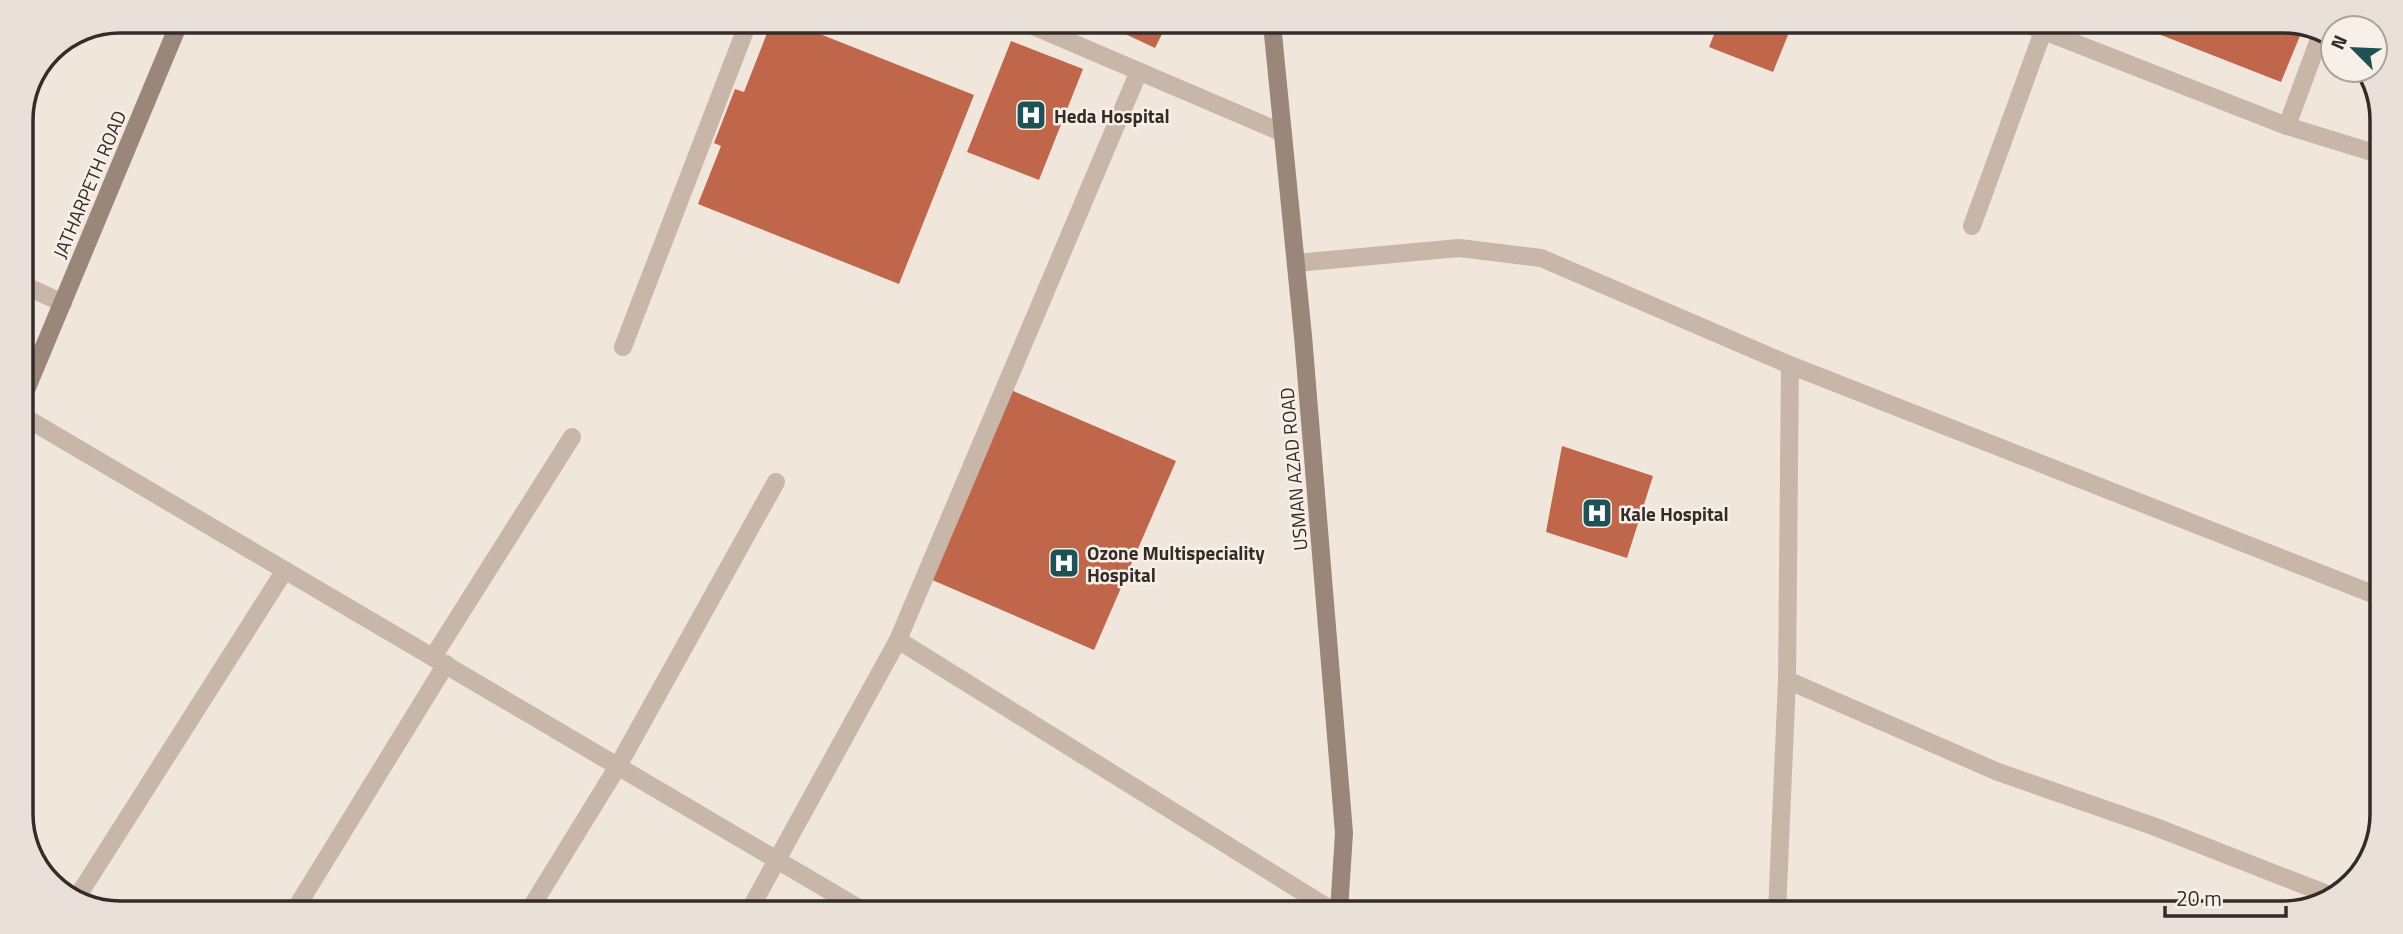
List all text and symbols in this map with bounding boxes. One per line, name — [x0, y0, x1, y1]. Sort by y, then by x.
north arrow — [2319, 14, 2389, 84]
text: N — [2322, 30, 2354, 54]
hospital icon: Heda Hospital — [1014, 98, 1048, 132]
place label: Heda Hospital — [1054, 101, 1170, 130]
street label: JATHARPETH ROAD — [45, 106, 133, 262]
street label: USMAN AZAD ROAD — [1271, 386, 1315, 552]
hospital icon: Kale Hospital — [1580, 496, 1614, 530]
place label: Kale Hospital — [1620, 499, 1729, 528]
place label: Ozone Multispeciality Hospital — [1087, 538, 1265, 589]
hospital icon: Ozone Multispeciality Hospital — [1047, 546, 1081, 580]
scale bar — [2165, 874, 2286, 918]
text: 20 m — [2176, 882, 2222, 914]

